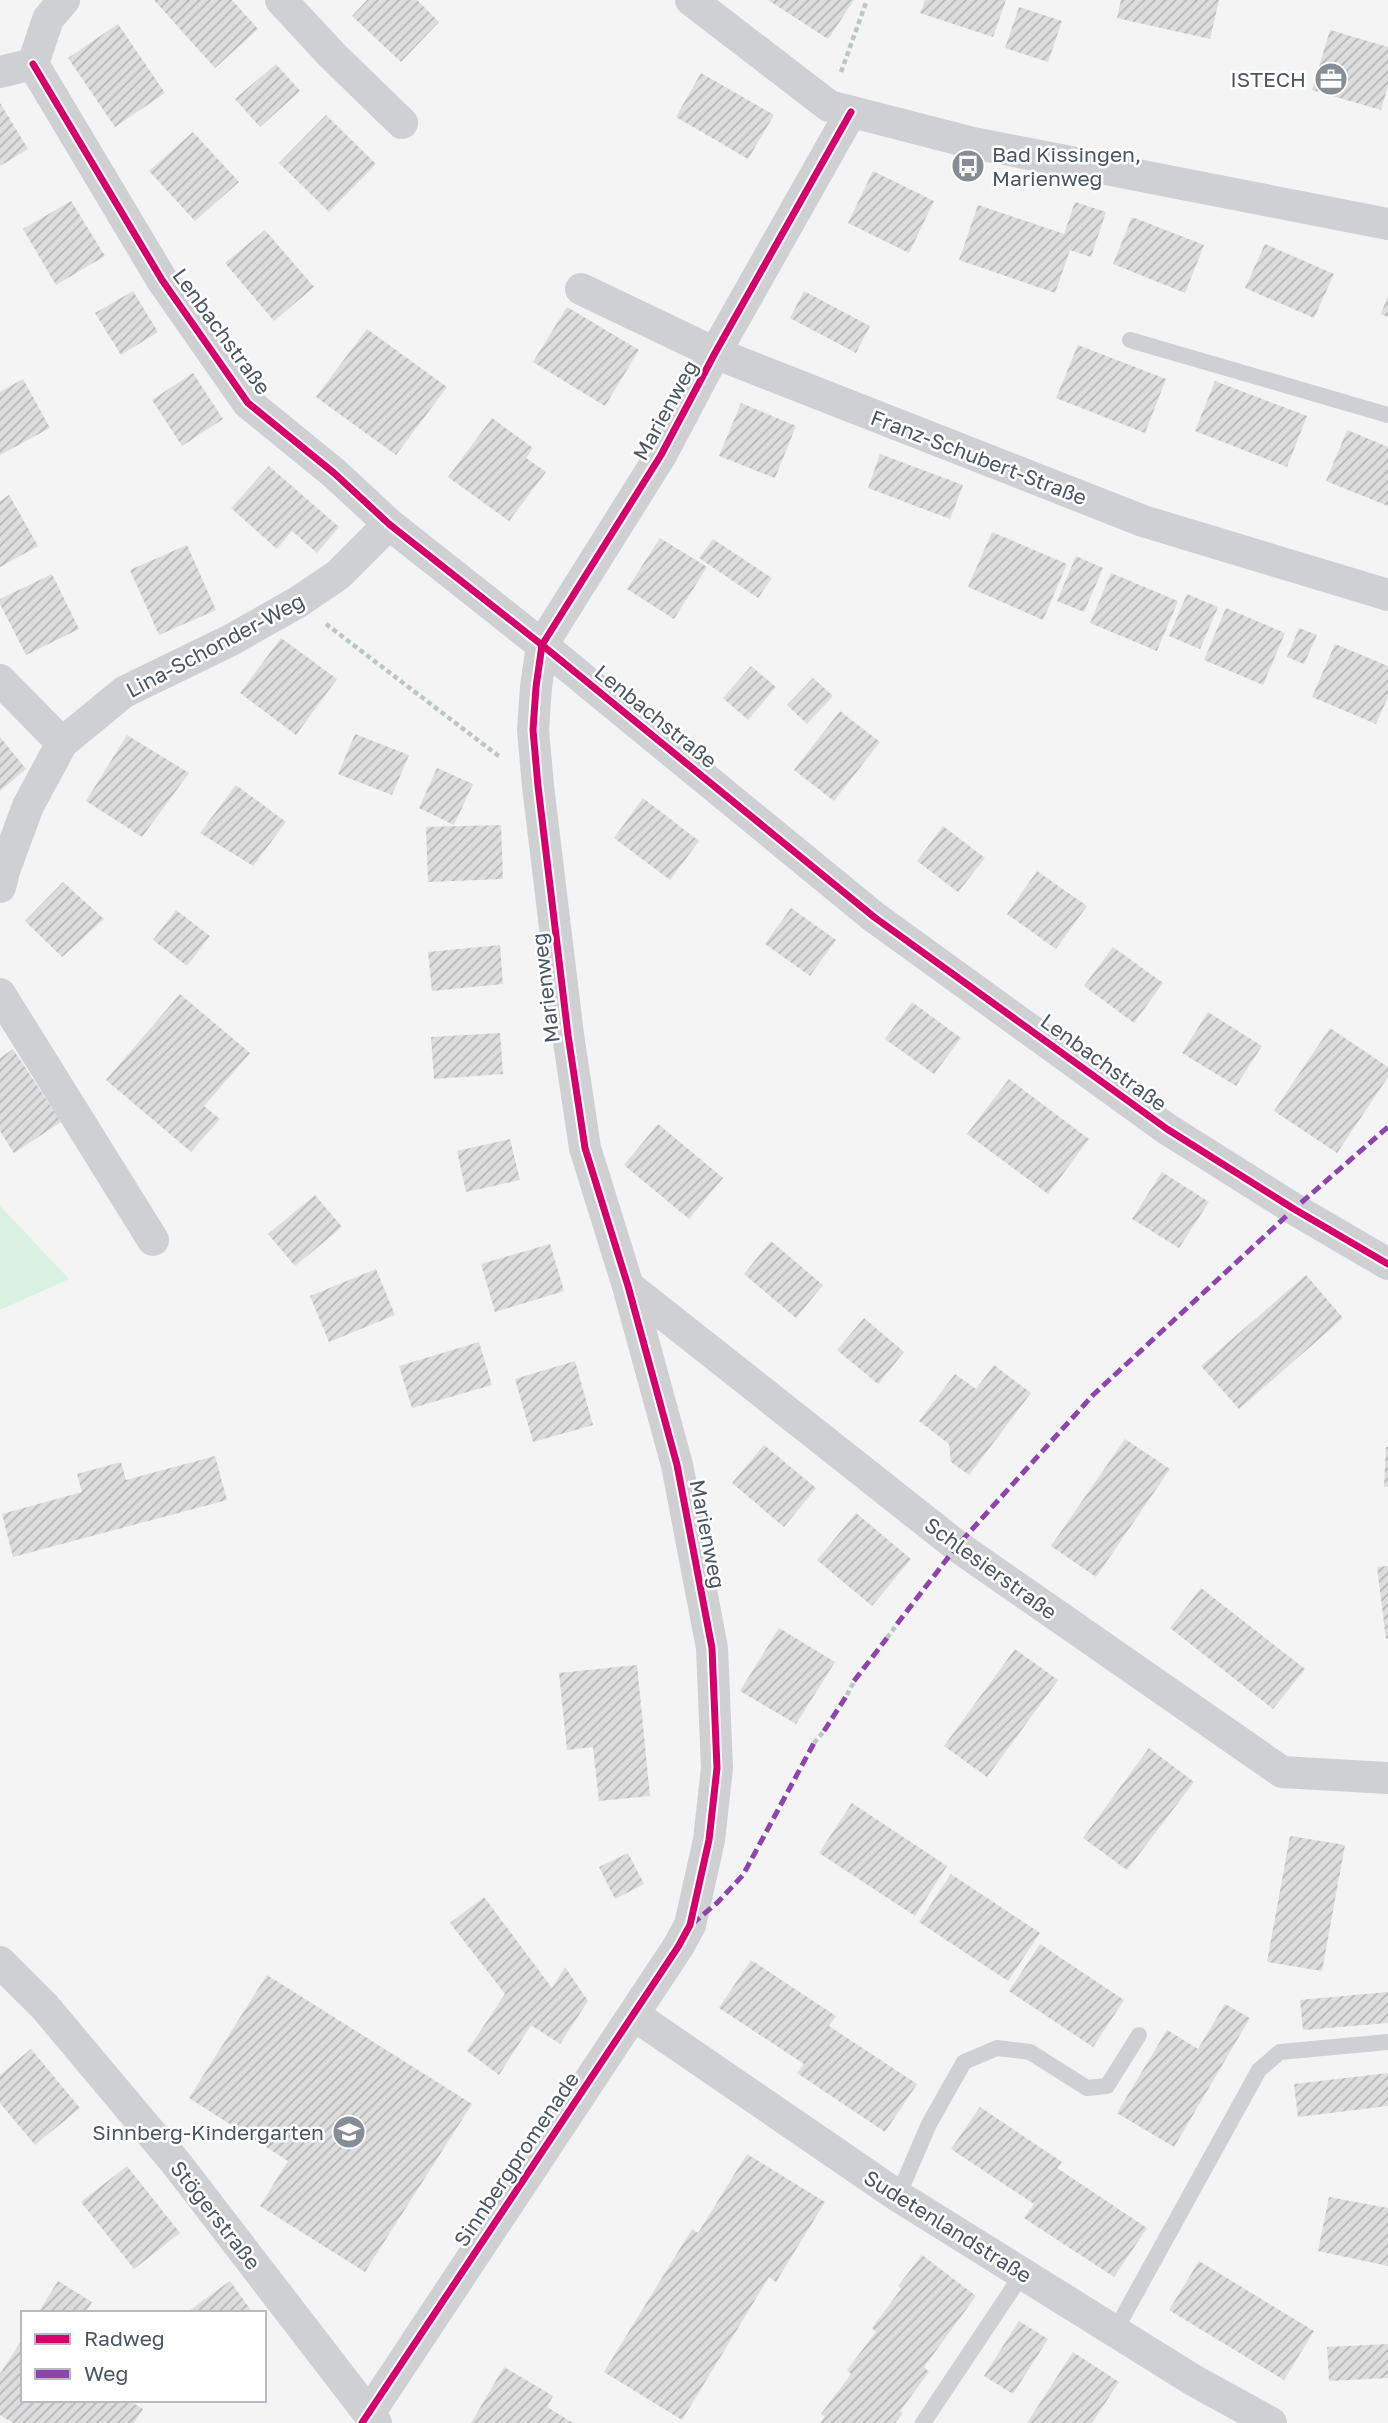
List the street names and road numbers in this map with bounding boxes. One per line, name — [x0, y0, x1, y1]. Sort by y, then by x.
street label: Lenbachstraße — [167, 263, 277, 399]
street label: Marienweg — [627, 355, 703, 465]
street label: Franz-Schubert-Straße — [867, 404, 1091, 510]
street label: Lina-Schonder-Weg — [121, 587, 309, 703]
street label: Lenbachstraße — [590, 659, 722, 773]
street label: Marienweg — [525, 932, 565, 1044]
street label: Lenbachstraße — [1036, 1007, 1172, 1117]
street label: Marienweg — [685, 1477, 731, 1591]
street label: Schlesierstraße — [920, 1511, 1062, 1625]
street label: Sinnbergpromenade — [448, 2067, 584, 2251]
street label: Stögerstraße — [165, 2155, 267, 2275]
street label: Sudetenlandstraße — [859, 2164, 1037, 2288]

